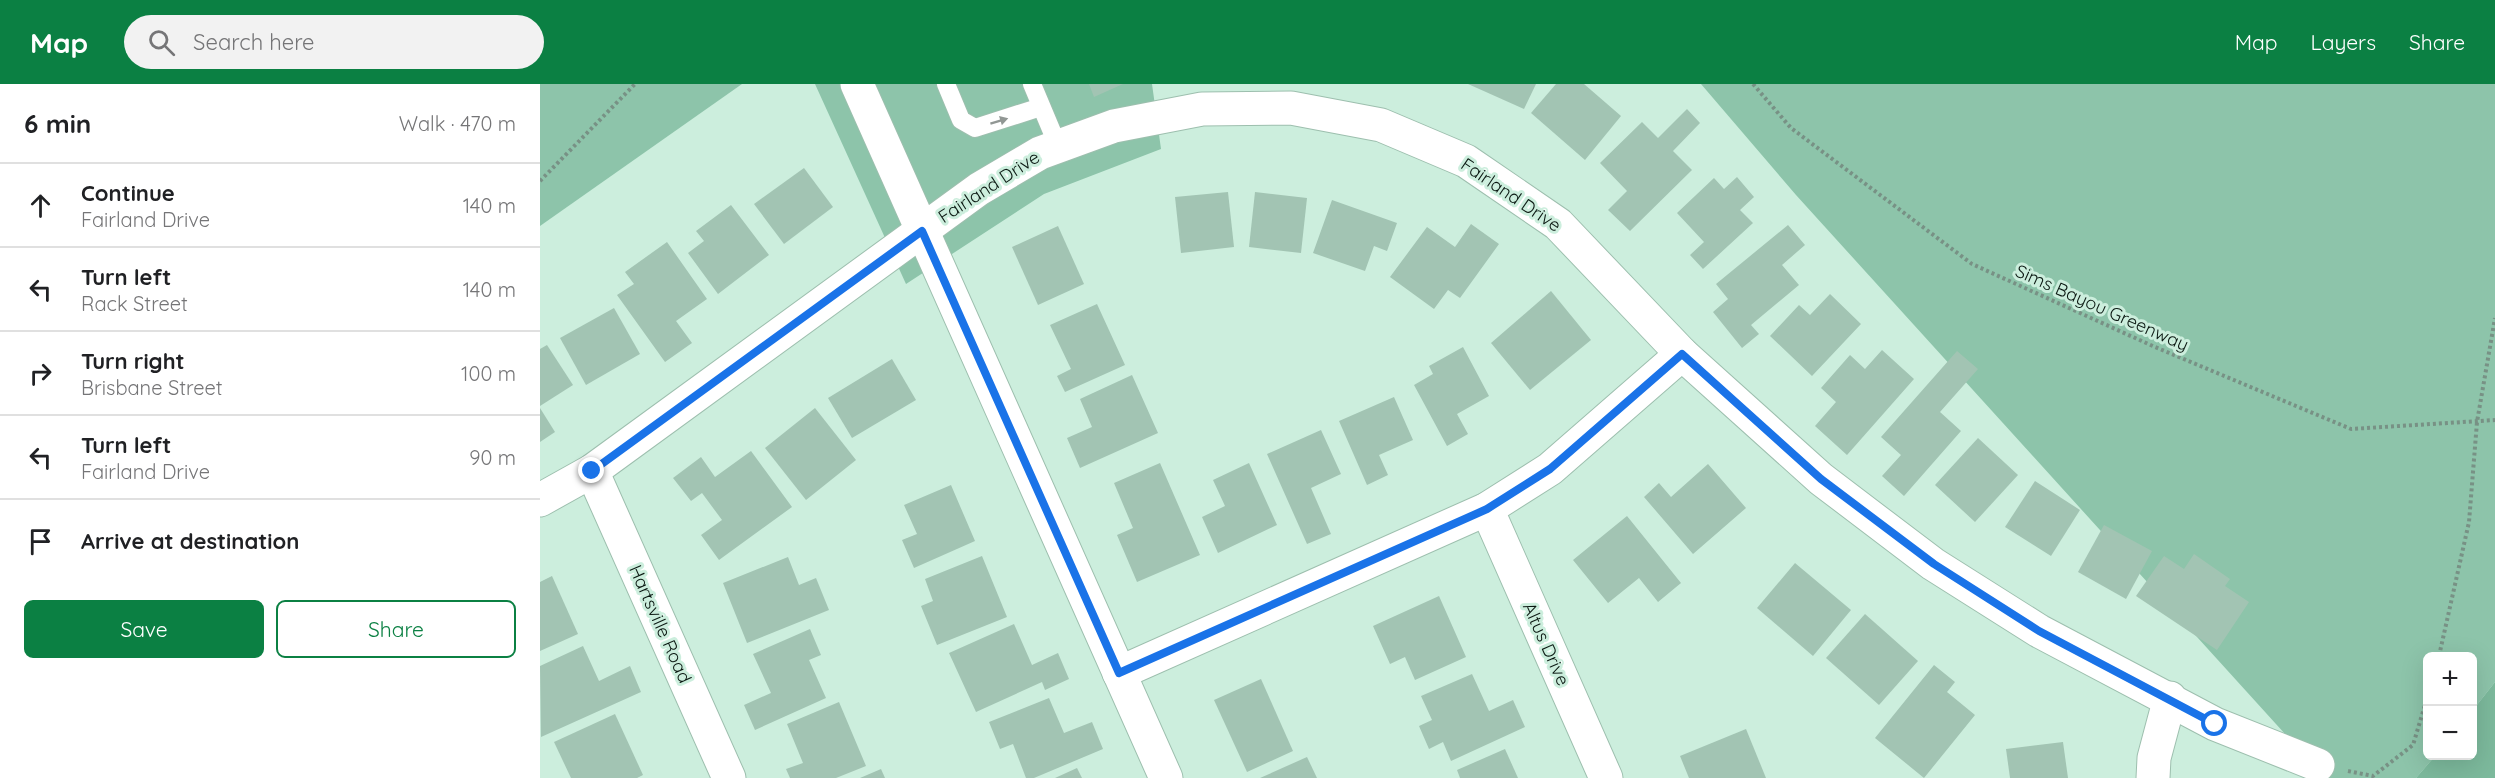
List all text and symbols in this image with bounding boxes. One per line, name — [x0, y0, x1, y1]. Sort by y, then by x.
search box — [124, 15, 544, 69]
text: Map — [30, 25, 88, 60]
icon: search — [145, 26, 178, 59]
text: Search here — [193, 28, 315, 56]
text: Map — [2235, 29, 2278, 55]
text: Layers — [2311, 29, 2376, 55]
text: Share — [2409, 29, 2465, 55]
text: 6 min — [24, 107, 91, 140]
text: Walk · 470 m — [399, 111, 516, 136]
one-way arrow — [990, 115, 1008, 125]
street label: Fairland Drive — [934, 145, 1044, 228]
street label: Fairland Drive — [1457, 153, 1566, 237]
text: Continue — [81, 179, 175, 207]
icon: ahead — [24, 189, 57, 222]
text: 140 m — [463, 193, 516, 218]
text: Fairland Drive — [81, 207, 210, 232]
street label: Sims Bayou Greenway — [2012, 259, 2192, 356]
text: Turn left — [81, 263, 171, 291]
icon: left — [24, 273, 57, 306]
text: 140 m — [463, 277, 516, 302]
text: Rack Street — [81, 291, 188, 316]
text: Turn right — [81, 347, 185, 375]
icon: right — [24, 357, 57, 390]
text: 100 m — [461, 361, 516, 386]
text: Brisbane Street — [81, 375, 223, 400]
text: Turn left — [81, 431, 171, 459]
icon: left — [24, 441, 57, 474]
text: 90 m — [469, 445, 516, 470]
route end — [578, 457, 604, 483]
text: Fairland Drive — [81, 459, 210, 484]
icon: arrive — [24, 525, 57, 558]
text: Arrive at destination — [81, 527, 299, 555]
street label: Hartsville Road — [624, 561, 697, 686]
street label: Altus Drive — [1518, 599, 1575, 689]
button: Save — [24, 600, 264, 658]
button: Share — [276, 600, 516, 658]
map controls — [2423, 652, 2477, 760]
button: + — [2423, 652, 2477, 706]
button: − — [2423, 706, 2477, 760]
route start — [2201, 710, 2227, 736]

